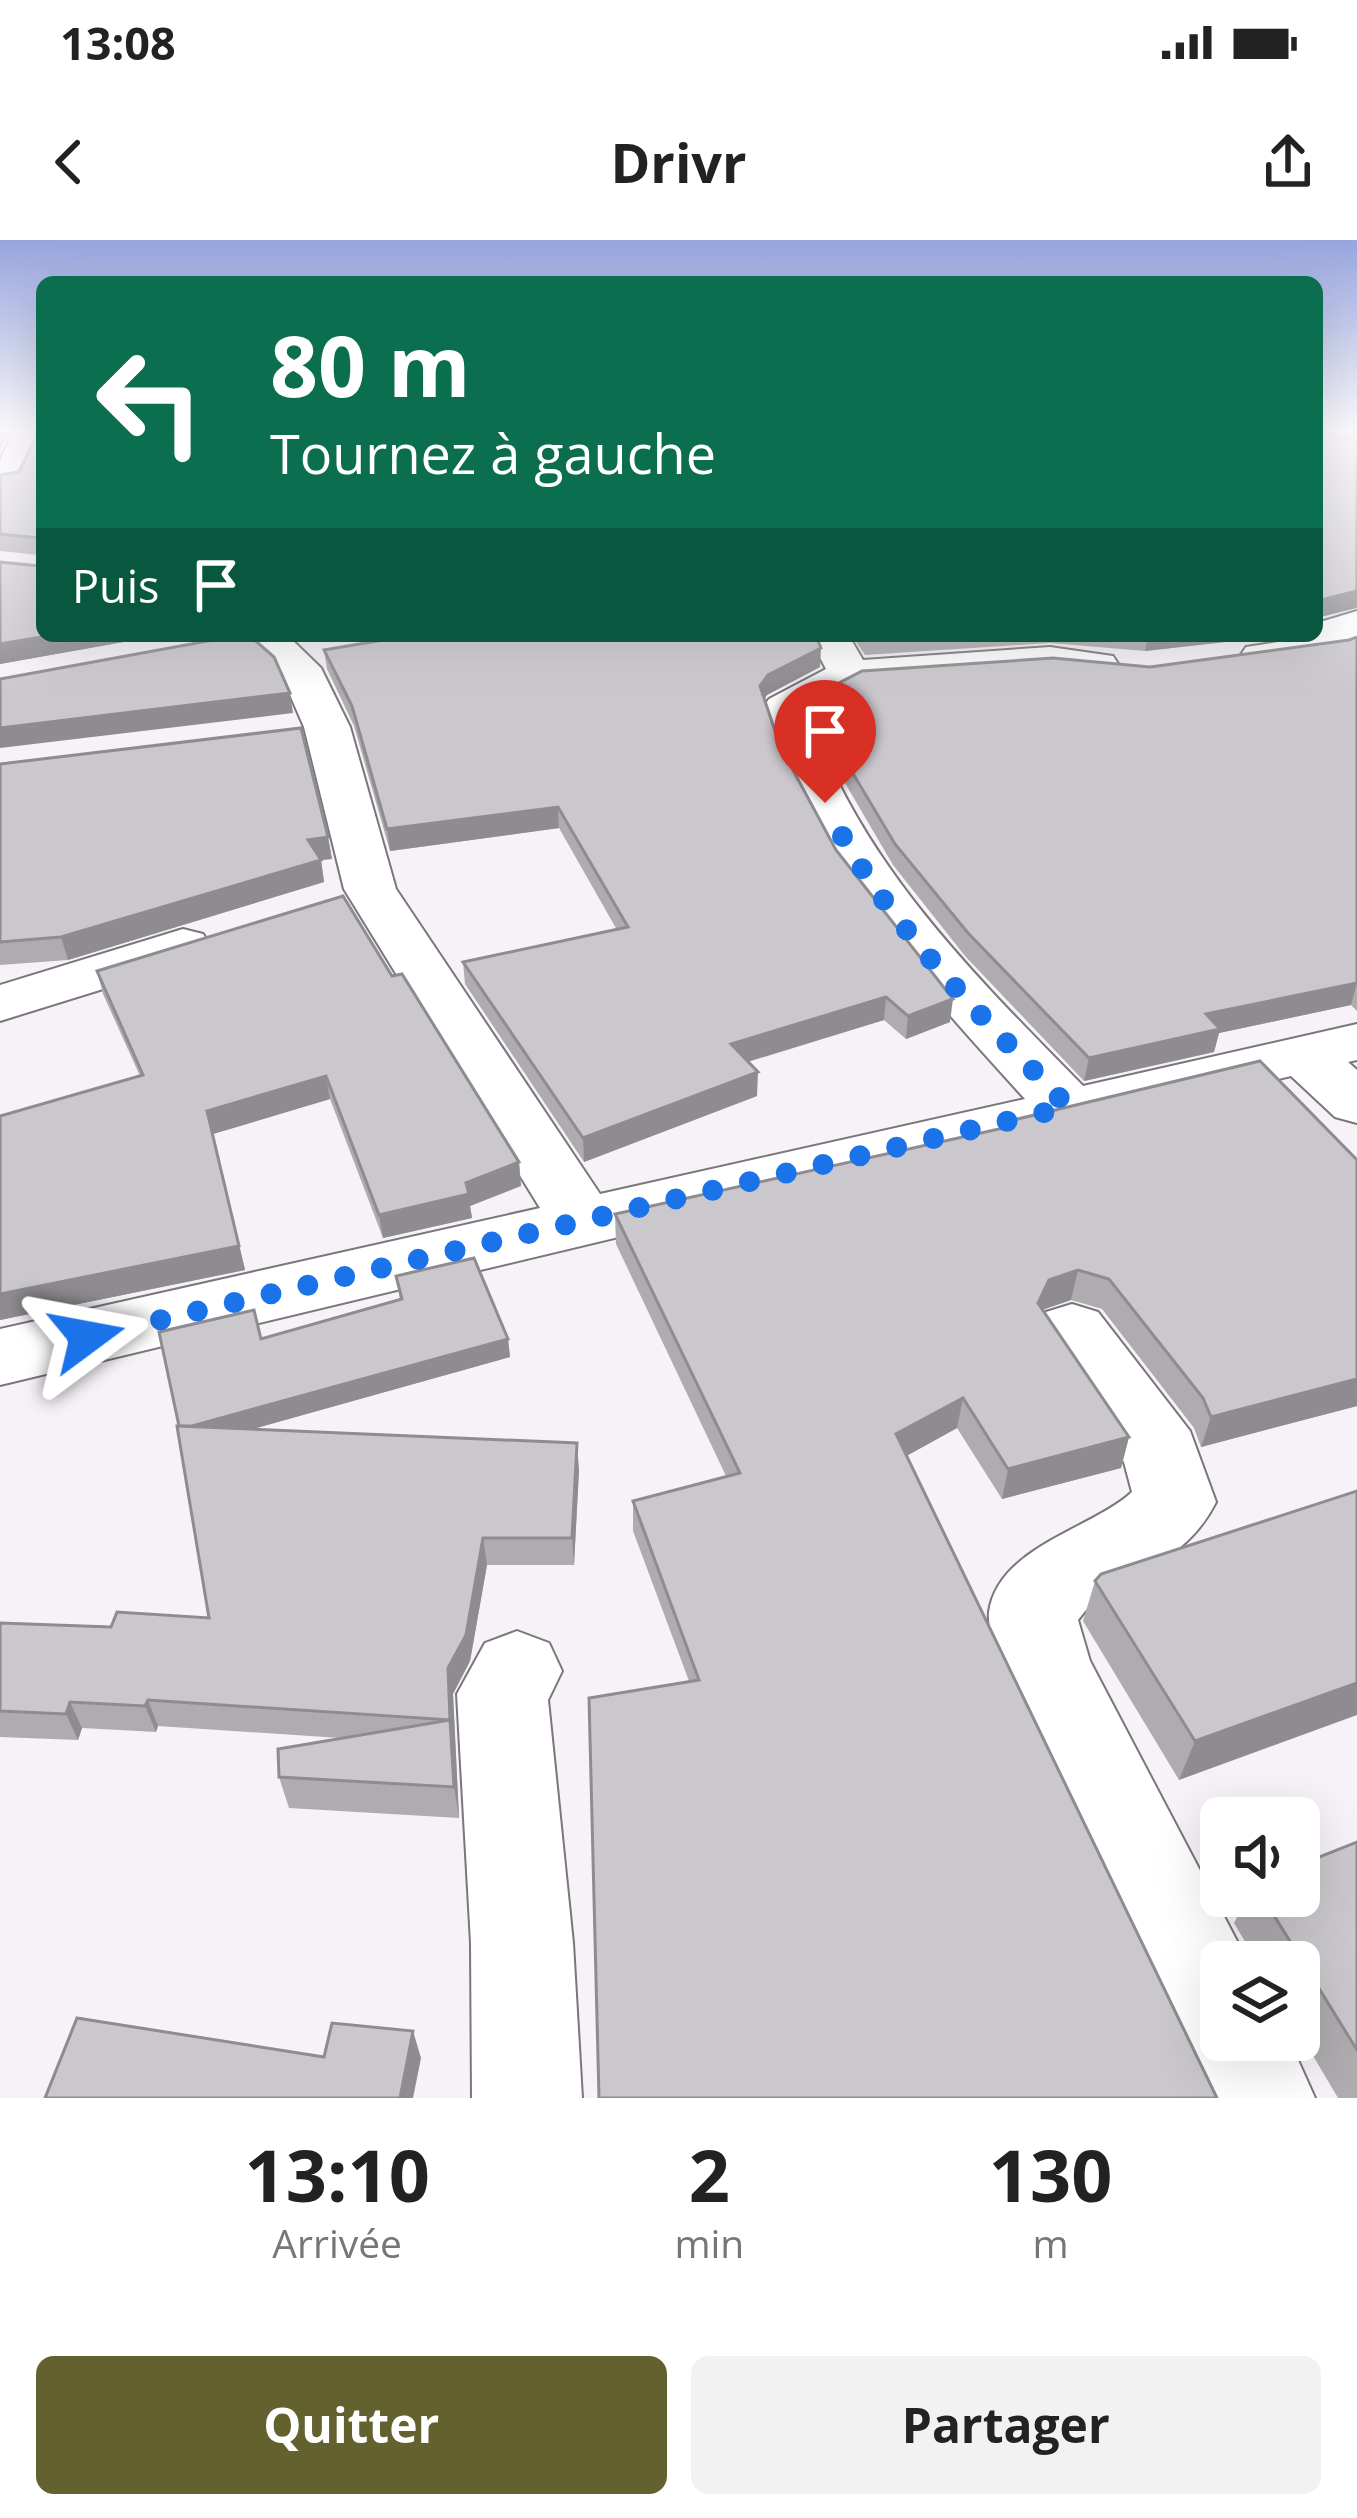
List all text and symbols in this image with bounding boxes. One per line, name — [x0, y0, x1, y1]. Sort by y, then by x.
text: 13:08 — [60, 12, 176, 73]
text: Drivr — [610, 125, 747, 199]
icon: back — [36, 129, 102, 195]
icon: share — [1255, 129, 1321, 195]
text: 80 m — [270, 307, 470, 422]
icon: left — [72, 324, 228, 480]
text: Tournez à gauche — [270, 416, 716, 490]
icon: arrive — [183, 552, 249, 618]
text: Puis — [72, 555, 159, 616]
pin — [774, 680, 876, 803]
icon: arrive — [792, 698, 858, 764]
position arrow — [24, 1274, 150, 1400]
map controls — [1200, 1797, 1320, 2061]
button: sound — [1200, 1797, 1320, 1917]
button: layers — [1200, 1941, 1320, 2061]
text: 13:10 — [245, 2125, 430, 2223]
text: 2 — [689, 2125, 730, 2223]
text: 130 — [989, 2125, 1112, 2223]
text: Arrivée — [272, 2216, 402, 2269]
text: min — [674, 2216, 744, 2269]
text: m — [1033, 2216, 1069, 2269]
button: Quitter — [36, 2356, 667, 2494]
button: Partager — [691, 2356, 1321, 2494]

